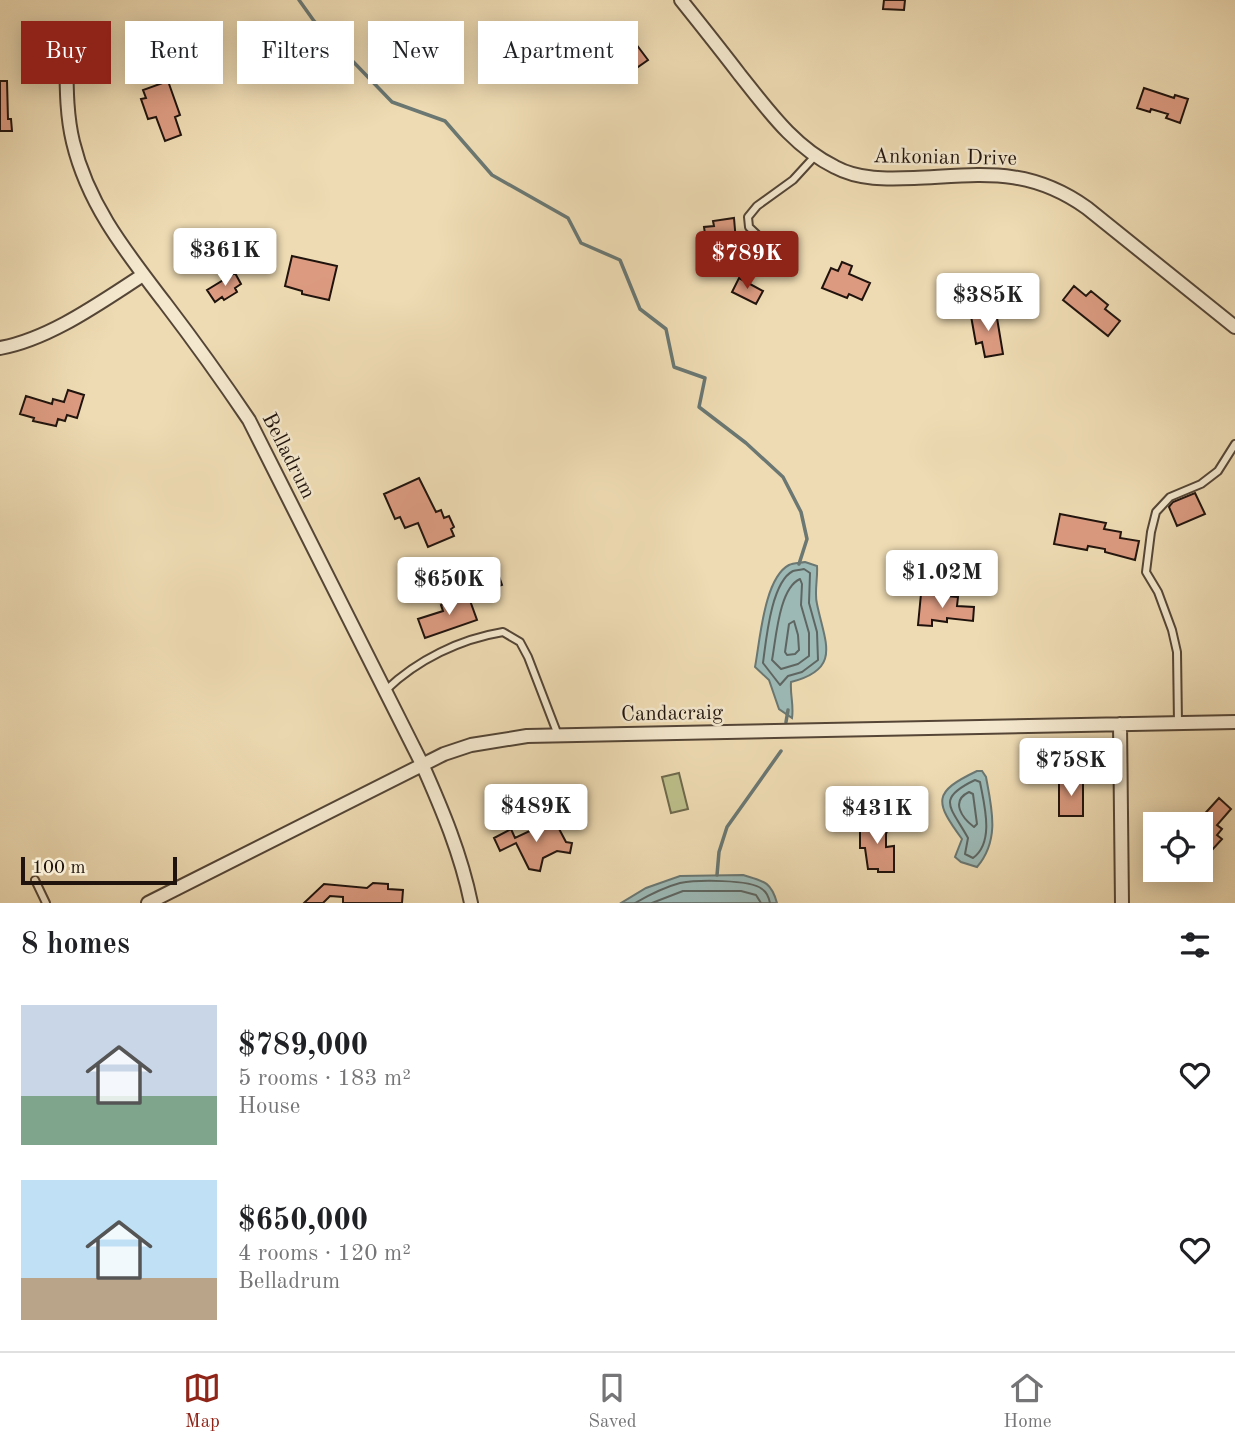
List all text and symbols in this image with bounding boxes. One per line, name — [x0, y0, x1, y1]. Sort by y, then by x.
chip: Buy — [21, 21, 111, 84]
chip: Rent — [125, 21, 223, 84]
chip: Filters — [237, 21, 354, 84]
chip: New — [368, 21, 464, 84]
chip: Apartment — [478, 21, 638, 84]
street label: Ankonian Drive — [873, 146, 1017, 170]
pin: $361K — [176, 229, 274, 288]
pin: $789K — [698, 232, 796, 291]
text: $361K — [189, 239, 261, 262]
text: $789K — [711, 242, 783, 265]
pin: $385K — [939, 274, 1037, 333]
text: $385K — [952, 284, 1024, 307]
street label: Belladrum — [257, 410, 319, 502]
pin: $1.02M — [885, 550, 999, 610]
pin: $650K — [400, 558, 498, 617]
text: $1.02M — [902, 561, 982, 584]
text: $650K — [413, 568, 485, 591]
street label: Candacraig — [621, 703, 724, 725]
pin: $758K — [1022, 738, 1120, 798]
text: $758K — [1035, 749, 1107, 772]
pin: $489K — [487, 784, 585, 844]
pin: $431K — [828, 786, 926, 846]
text: $489K — [500, 795, 572, 818]
text: $431K — [841, 797, 913, 820]
map controls — [1143, 812, 1213, 882]
button: locate — [1143, 812, 1213, 882]
scale bar — [21, 854, 177, 886]
text: 100 m — [32, 859, 85, 878]
icon: filters — [1176, 926, 1214, 964]
text: 8 homes — [21, 930, 130, 960]
text: $789,000 — [238, 1031, 368, 1061]
icon: home — [77, 1033, 161, 1117]
icon: heart — [1176, 1056, 1214, 1094]
text: 5 rooms · 183 m² — [238, 1067, 411, 1090]
text: House — [238, 1095, 300, 1118]
text: $650,000 — [238, 1206, 368, 1236]
icon: home — [77, 1208, 161, 1292]
icon: heart — [1176, 1231, 1214, 1269]
text: 4 rooms · 120 m² — [238, 1242, 411, 1265]
text: Belladrum — [238, 1270, 340, 1293]
tab: Map — [183, 1369, 221, 1434]
tab: Saved — [588, 1369, 637, 1434]
tab: Home — [1003, 1369, 1052, 1434]

